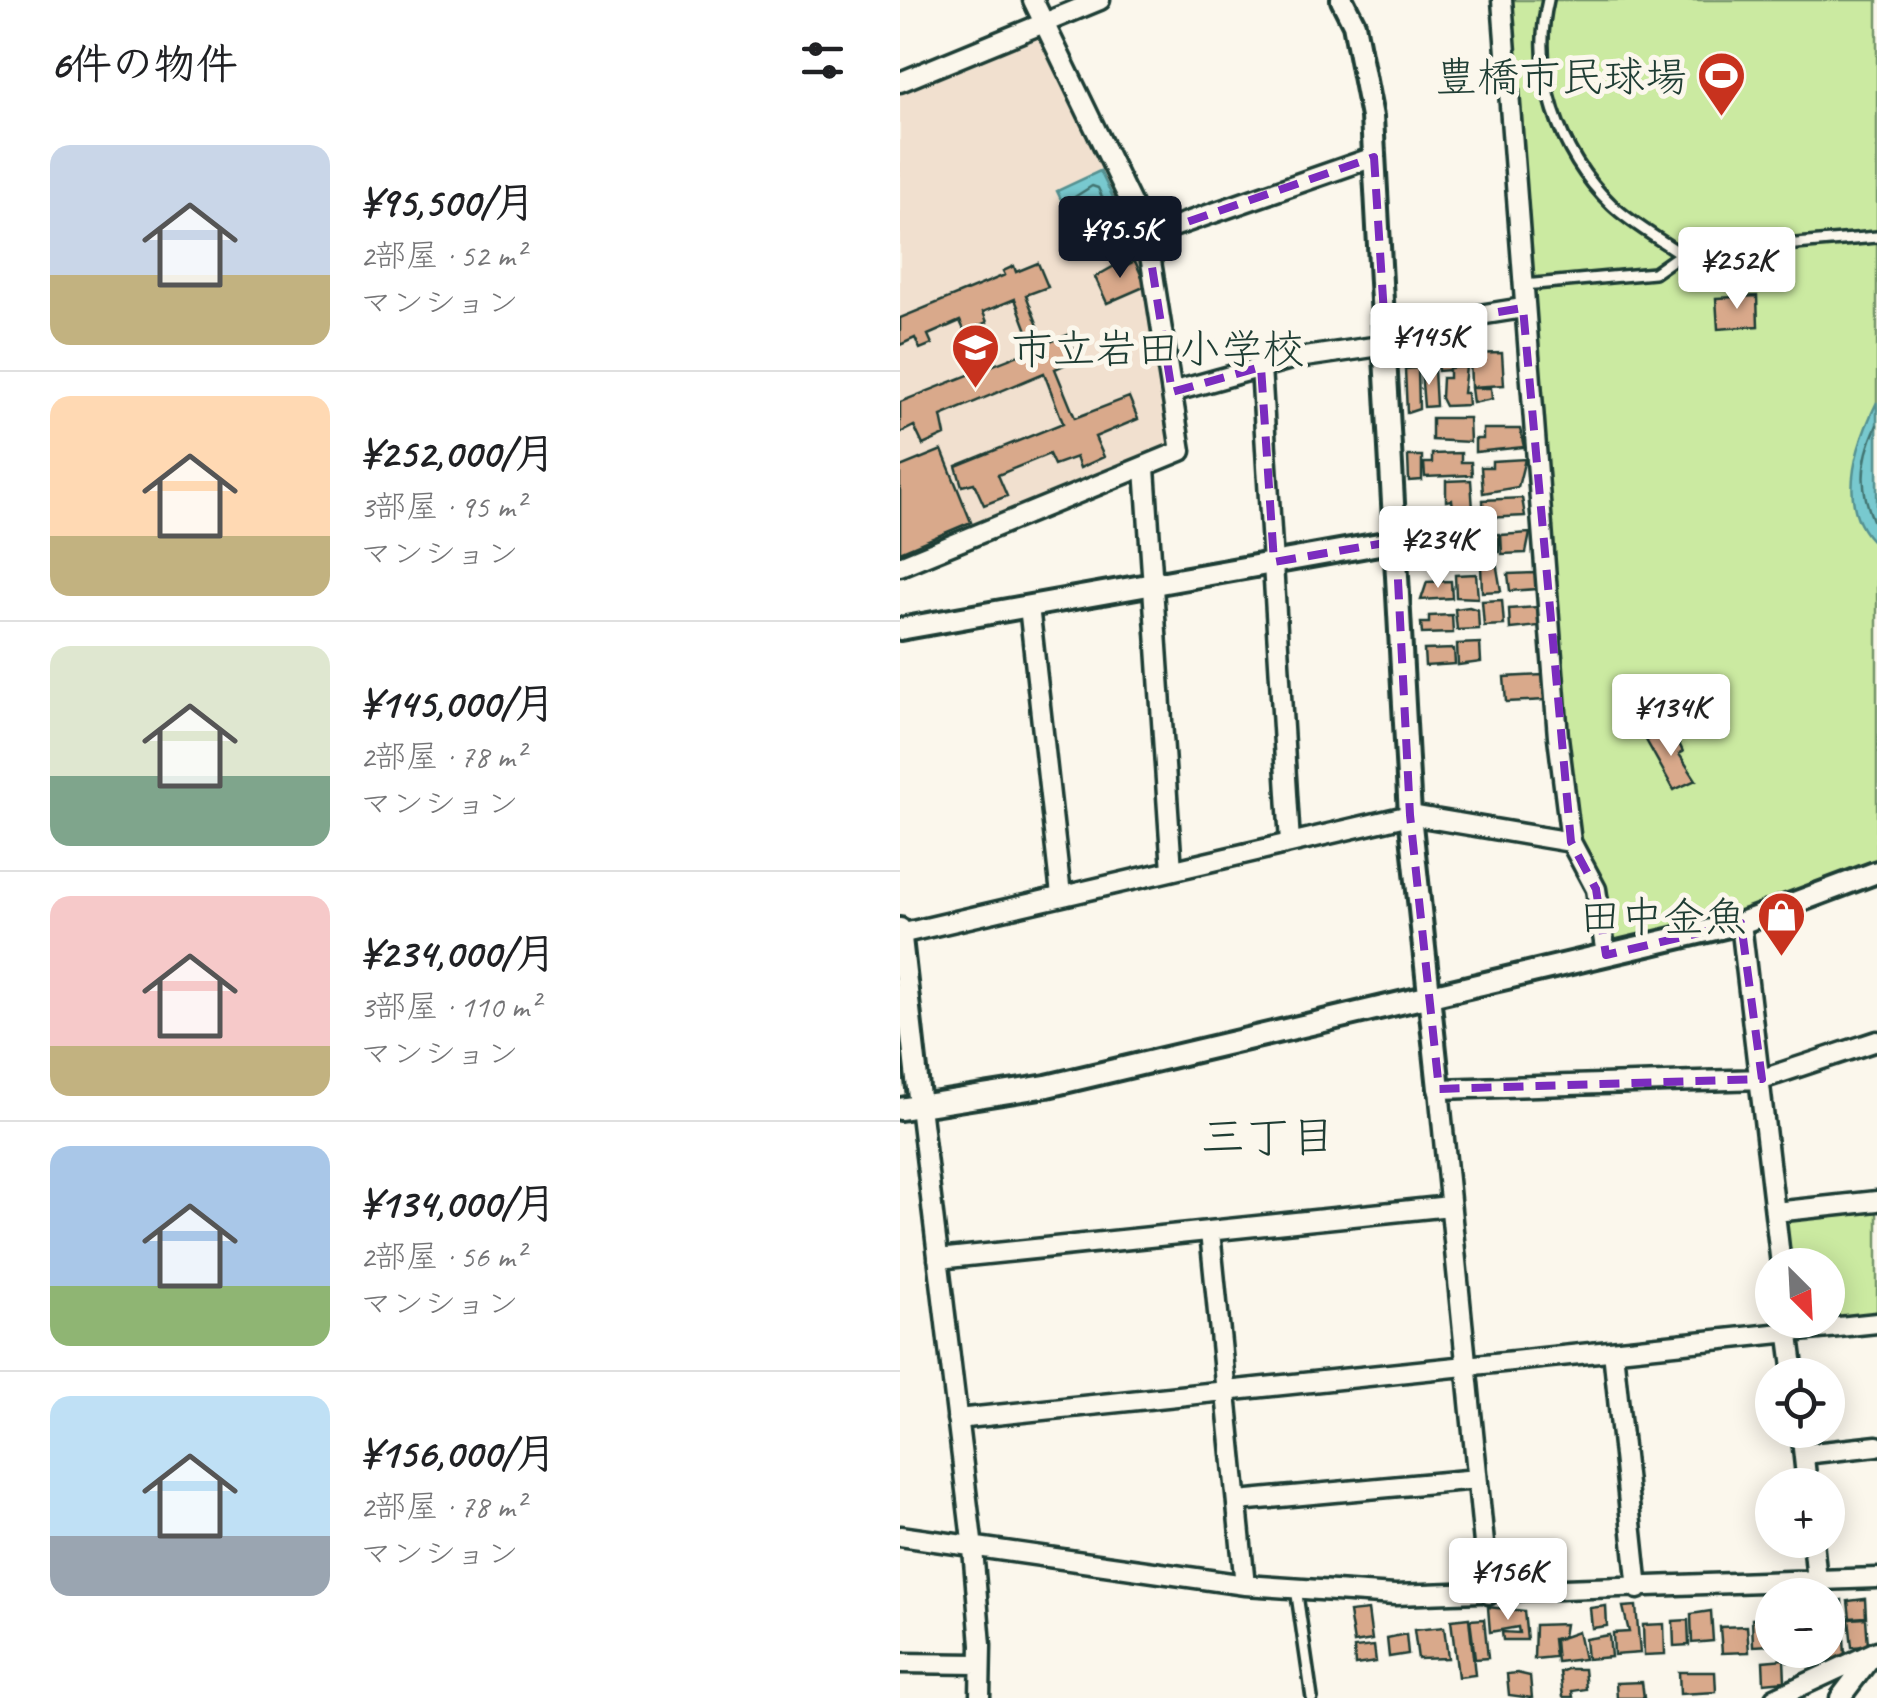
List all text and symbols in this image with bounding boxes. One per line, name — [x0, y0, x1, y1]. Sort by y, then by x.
icon: filters — [795, 33, 850, 88]
text: 6件の物件 — [50, 38, 238, 91]
sports icon: 豊橋市民球場 — [1696, 50, 1748, 118]
place label: 豊橋市民球場 — [1435, 51, 1687, 104]
text: ¥95,500/月 — [360, 176, 536, 229]
icon: home — [130, 185, 250, 305]
pin: ¥95.5K — [1039, 196, 1201, 281]
text: ¥95.5K — [1081, 208, 1159, 249]
pin: ¥252K — [1667, 227, 1807, 312]
text: 2部屋 · 52 m² — [360, 235, 525, 276]
text: ¥252K — [1700, 239, 1774, 280]
text: マンション — [360, 282, 519, 323]
pin: ¥145K — [1359, 303, 1499, 388]
text: ¥145K — [1392, 315, 1466, 356]
school or university icon: 市立岩田小学校 — [950, 322, 1002, 390]
place label: 市立岩田小学校 — [1011, 323, 1305, 376]
text: ¥252,000/月 — [360, 427, 556, 480]
icon: home — [130, 436, 250, 556]
text: 3部屋 · 95 m² — [360, 486, 525, 527]
pin: ¥234K — [1368, 506, 1508, 591]
text: ¥234K — [1401, 518, 1475, 559]
text: マンション — [360, 533, 519, 574]
pin: ¥134K — [1601, 674, 1741, 759]
text: ¥145,000/月 — [360, 677, 556, 730]
icon: home — [130, 686, 250, 806]
text: ¥134K — [1634, 686, 1708, 727]
text: 2部屋 · 78 m² — [360, 736, 525, 777]
text: マンション — [360, 783, 519, 824]
shop icon: 田中金魚 — [1756, 890, 1808, 958]
place label: 田中金魚 — [1579, 891, 1747, 944]
text: ¥234,000/月 — [360, 927, 556, 980]
icon: home — [130, 936, 250, 1056]
text: 3部屋 · 110 m² — [360, 986, 539, 1027]
text: マンション — [360, 1033, 519, 1074]
district label: 三丁目 — [1200, 1109, 1336, 1166]
text: ¥134,000/月 — [360, 1177, 556, 1230]
icon: home — [130, 1186, 250, 1306]
text: 2部屋 · 56 m² — [360, 1236, 525, 1277]
north arrow — [1755, 1248, 1845, 1338]
map controls — [1755, 1248, 1845, 1668]
text: マンション — [360, 1283, 519, 1324]
button: locate — [1755, 1358, 1845, 1448]
text: ¥156,000/月 — [360, 1427, 557, 1480]
icon: home — [130, 1436, 250, 1556]
button: + — [1755, 1468, 1845, 1558]
text: 2部屋 · 78 m² — [360, 1486, 525, 1527]
text: マンション — [360, 1533, 519, 1574]
pin: ¥156K — [1438, 1538, 1578, 1623]
text: ¥156K — [1471, 1550, 1545, 1591]
button: − — [1755, 1578, 1845, 1668]

